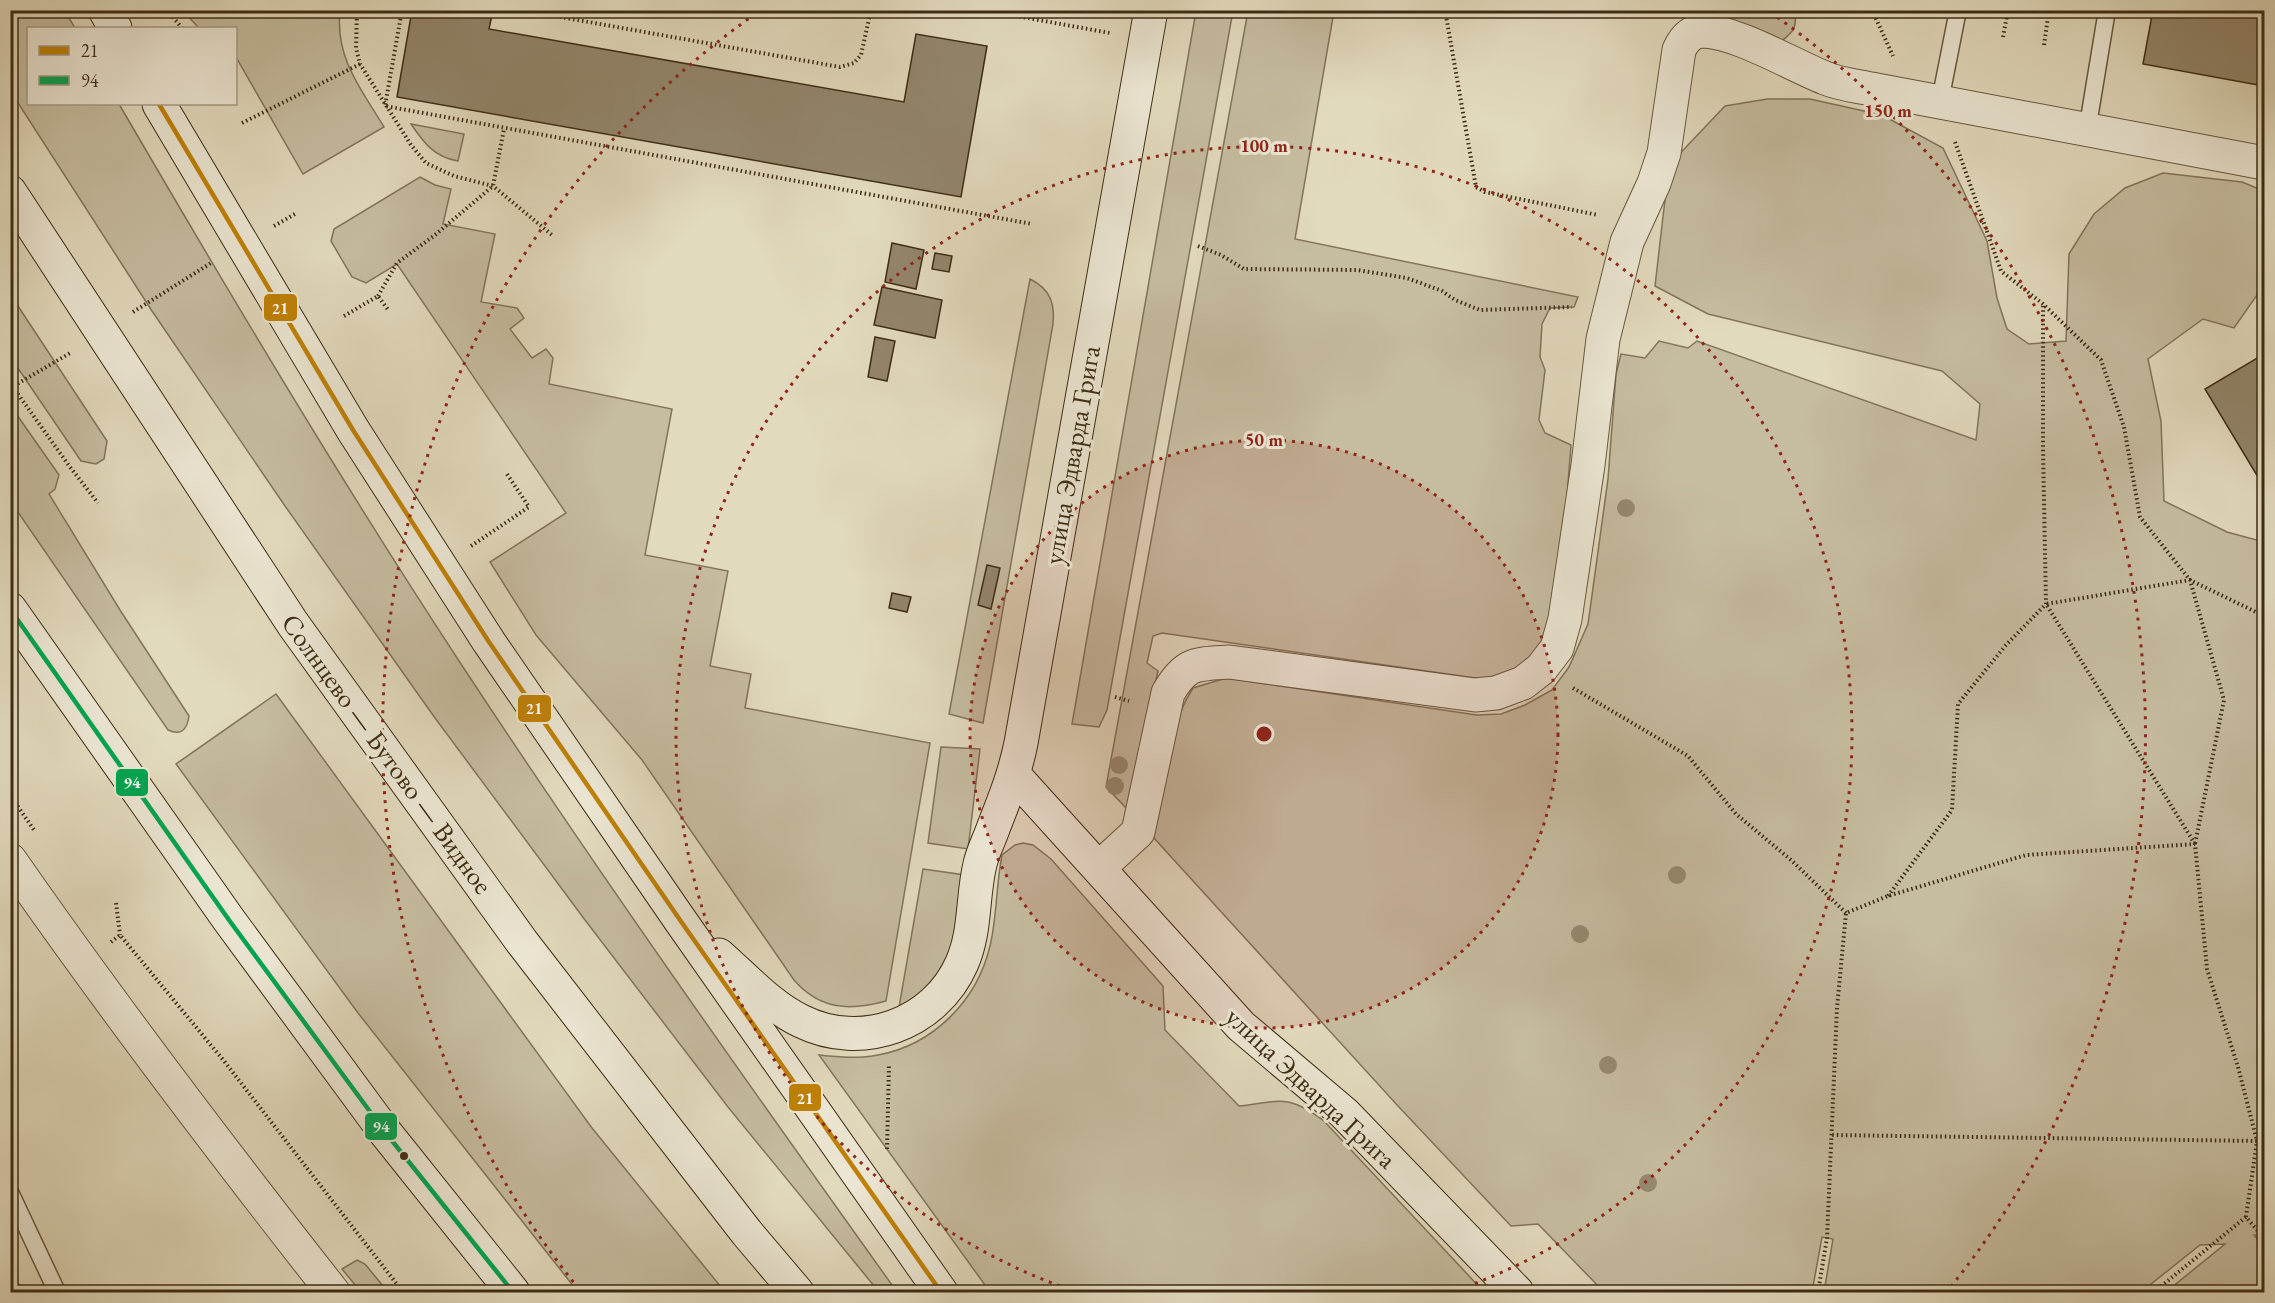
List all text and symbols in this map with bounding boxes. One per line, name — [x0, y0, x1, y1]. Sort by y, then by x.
legend — [27, 27, 237, 105]
text: 21 — [81, 39, 98, 62]
text: 94 — [81, 69, 99, 92]
text: 150 m — [1864, 99, 1912, 122]
text: 100 m — [1240, 134, 1288, 157]
line badge: 21 — [263, 293, 298, 322]
text: 21 — [272, 298, 288, 319]
street label: улица Эдварда Грига — [1035, 343, 1108, 567]
text: 50 m — [1245, 428, 1283, 451]
street label: Солнцево — Бутово — Видное — [274, 607, 501, 901]
line badge: 21 — [517, 694, 552, 723]
text: 21 — [526, 698, 542, 719]
centre of rings — [1254, 724, 1274, 744]
line badge: 94 — [115, 768, 149, 797]
text: 94 — [124, 772, 141, 793]
street label: улица Эдварда Грига — [1218, 999, 1404, 1176]
line badge: 21 — [788, 1083, 822, 1112]
text: 21 — [797, 1088, 813, 1109]
line badge: 94 — [364, 1112, 398, 1141]
text: 94 — [373, 1116, 390, 1137]
unlabelled marker — [398, 1150, 410, 1162]

